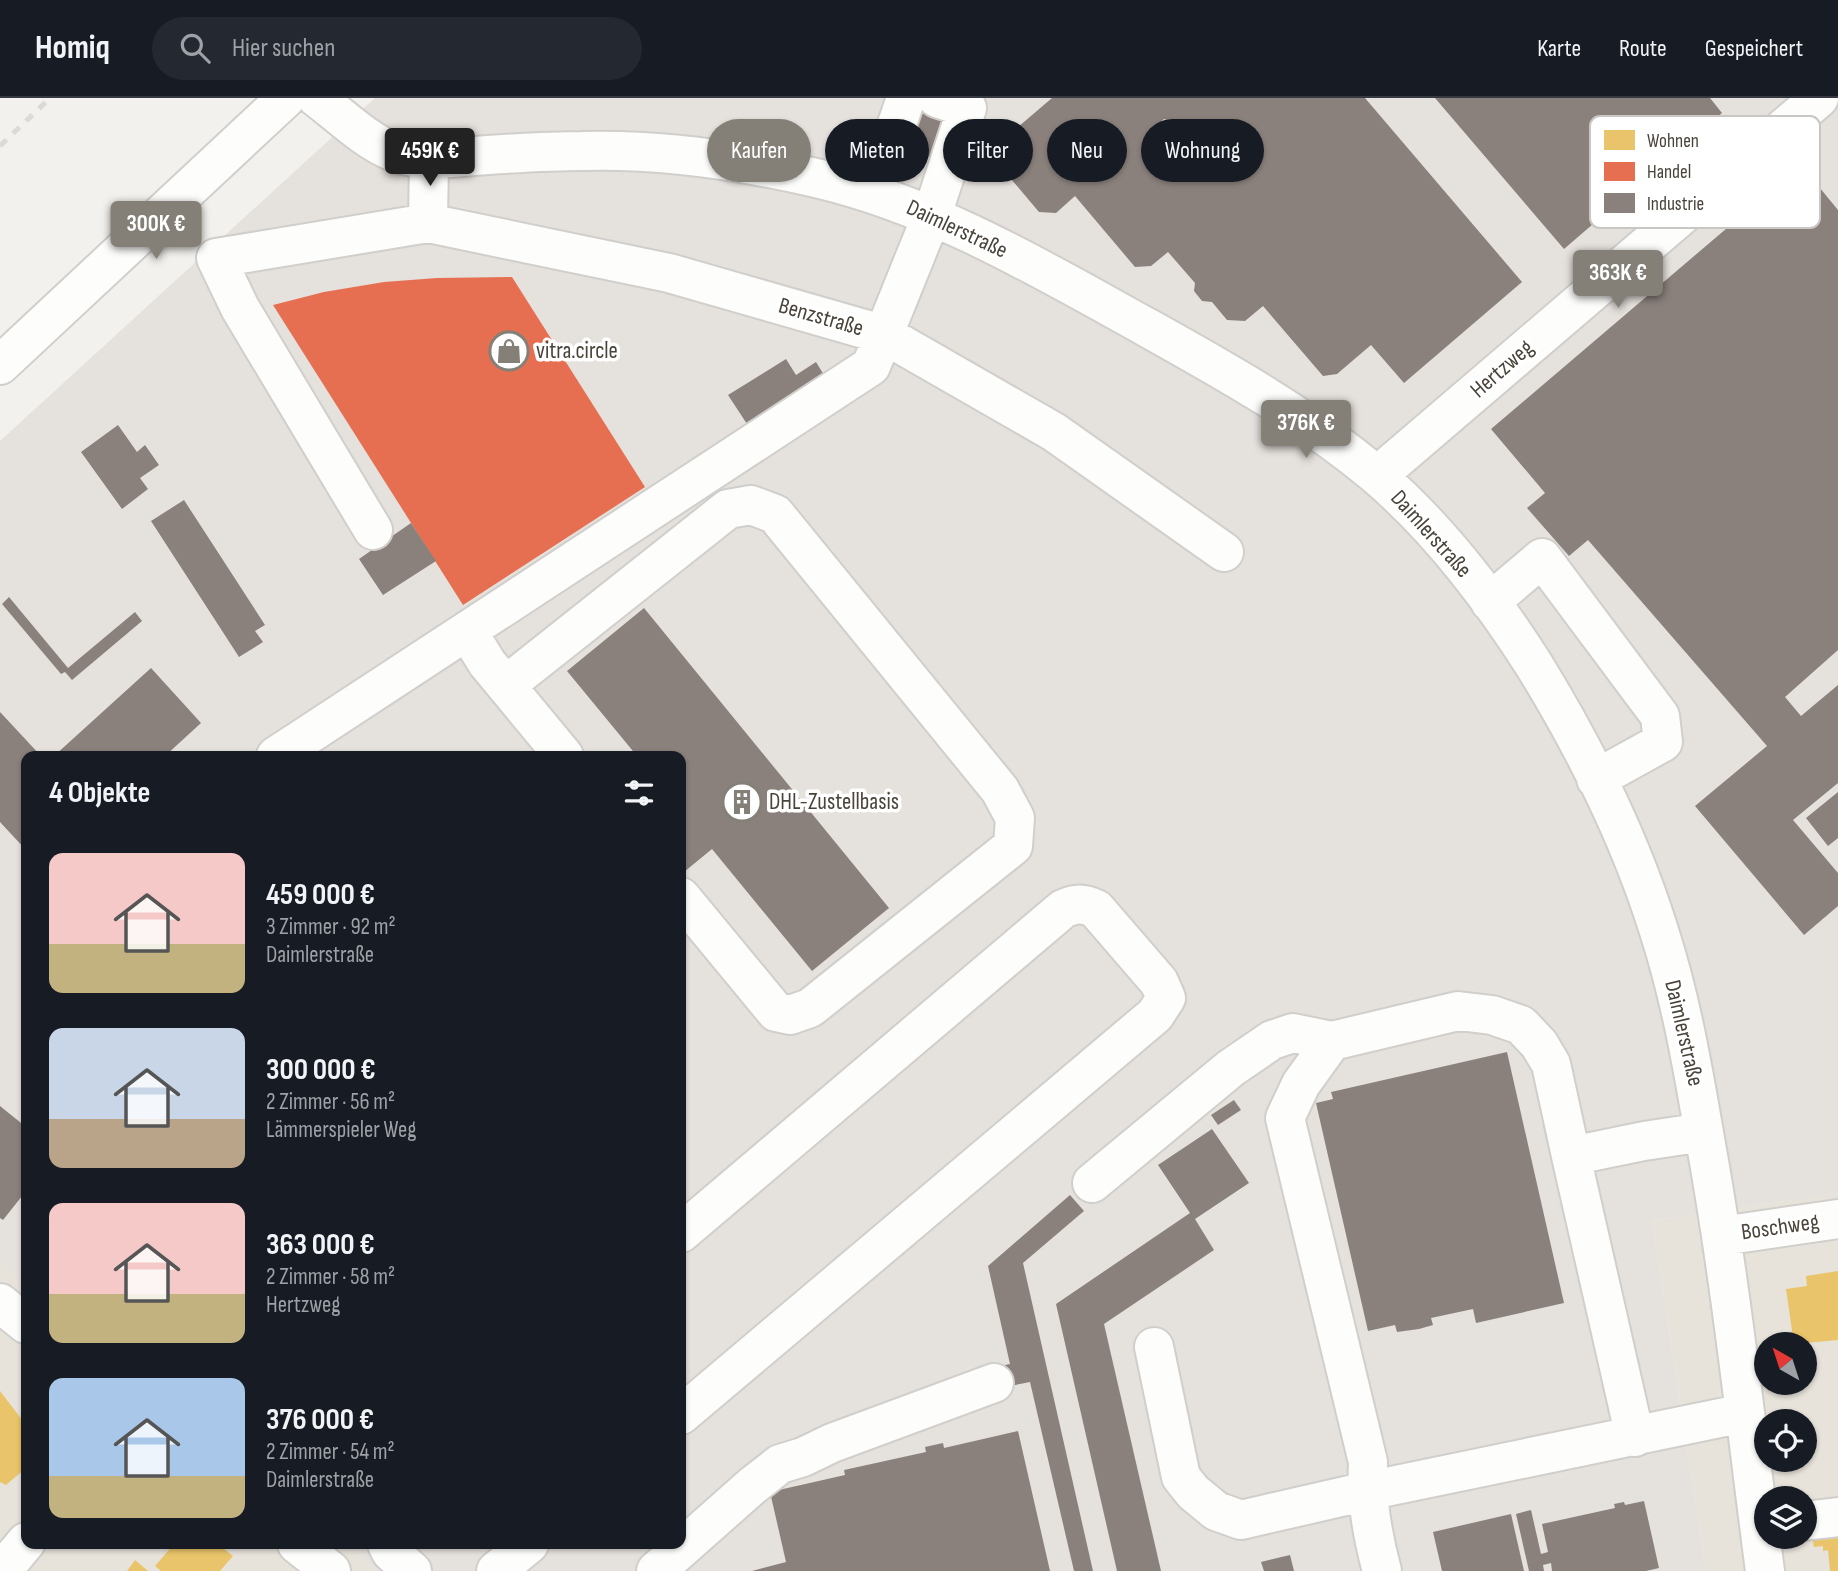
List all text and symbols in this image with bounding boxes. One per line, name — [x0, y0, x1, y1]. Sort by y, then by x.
search box — [152, 17, 642, 80]
text: Homiq — [35, 28, 110, 68]
icon: search — [176, 29, 214, 67]
text: Hier suchen — [232, 33, 335, 64]
text: Karte — [1537, 34, 1581, 63]
text: Route — [1619, 34, 1667, 63]
text: Gespeichert — [1705, 34, 1803, 63]
legend — [1590, 116, 1820, 228]
chip: Kaufen — [707, 119, 811, 182]
chip: Mieten — [825, 119, 929, 182]
chip: Filter — [943, 119, 1033, 182]
chip: Neu — [1047, 119, 1127, 182]
chip: Wohnung — [1141, 119, 1264, 182]
pin: 459K € — [373, 129, 487, 188]
text: Wohnen — [1647, 130, 1699, 153]
text: 459K € — [401, 137, 459, 165]
text: Handel — [1647, 161, 1691, 184]
street label: Daimlerstraße — [902, 193, 1012, 265]
text: Industrie — [1647, 193, 1704, 216]
pin: 300K € — [99, 202, 213, 261]
text: 300K € — [127, 210, 185, 238]
pin: 363K € — [1561, 250, 1675, 310]
text: 363K € — [1589, 259, 1647, 287]
street label: Benzstraße — [775, 292, 867, 342]
shop icon: vitra.circle — [488, 330, 530, 372]
street label: Hertzweg — [1465, 334, 1539, 404]
place label: vitra.circle — [536, 337, 618, 365]
pin: 376K € — [1249, 400, 1363, 460]
text: 376K € — [1277, 409, 1335, 437]
street label: Daimlerstraße — [1384, 484, 1478, 584]
icon: filters — [620, 774, 658, 812]
text: 4 Objekte — [49, 775, 150, 811]
building icon: DHL-Zustellbasis — [721, 781, 763, 823]
place label: DHL-Zustellbasis — [769, 788, 899, 816]
text: 459 000 € — [266, 877, 375, 913]
icon: home — [105, 881, 189, 965]
text: 3 Zimmer · 92 m² — [266, 913, 396, 941]
text: Daimlerstraße — [266, 941, 374, 969]
street label: Daimlerstraße — [1658, 977, 1710, 1089]
text: 300 000 € — [266, 1052, 376, 1088]
icon: home — [105, 1056, 189, 1140]
text: 2 Zimmer · 56 m² — [266, 1088, 395, 1116]
text: Lämmerspieler Weg — [266, 1116, 417, 1144]
street label: Boschweg — [1739, 1208, 1821, 1246]
text: 363 000 € — [266, 1227, 375, 1263]
icon: home — [105, 1231, 189, 1315]
text: 2 Zimmer · 58 m² — [266, 1263, 395, 1291]
text: Hertzweg — [266, 1291, 340, 1319]
north arrow — [1754, 1332, 1816, 1395]
map controls — [1754, 1332, 1817, 1549]
text: 376 000 € — [266, 1402, 374, 1438]
icon: home — [105, 1406, 189, 1490]
button: locate — [1754, 1409, 1817, 1472]
text: 2 Zimmer · 54 m² — [266, 1438, 395, 1466]
text: Daimlerstraße — [266, 1466, 374, 1494]
button: layers — [1754, 1486, 1817, 1549]

